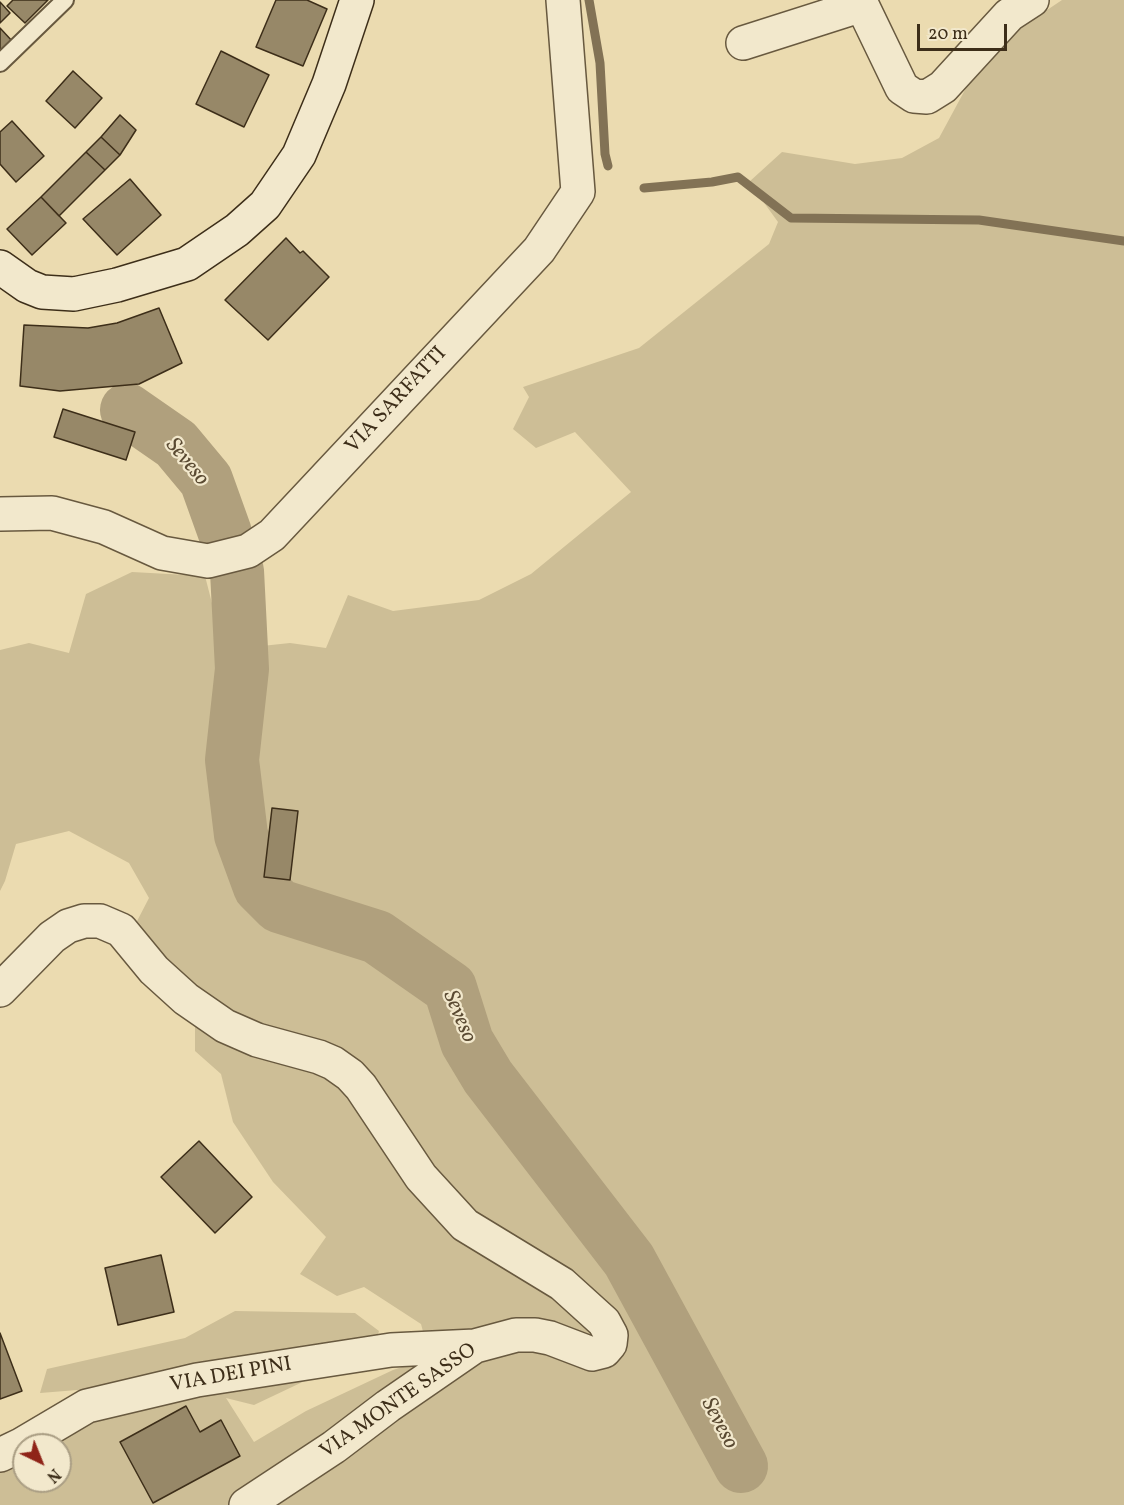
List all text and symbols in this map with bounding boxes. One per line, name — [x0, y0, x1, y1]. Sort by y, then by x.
scale bar — [920, 12, 1010, 50]
text: 20 m — [928, 22, 968, 47]
street label: VIA SARFATTI — [341, 342, 453, 460]
water label: Seveso — [159, 434, 213, 492]
water label: Seveso — [435, 987, 481, 1047]
street label: VIA MONTE SASSO — [316, 1339, 482, 1465]
street label: VIA DEI PINI — [168, 1353, 294, 1399]
water label: Seveso — [694, 1394, 742, 1454]
north arrow — [12, 1433, 72, 1493]
text: N — [41, 1463, 65, 1487]

